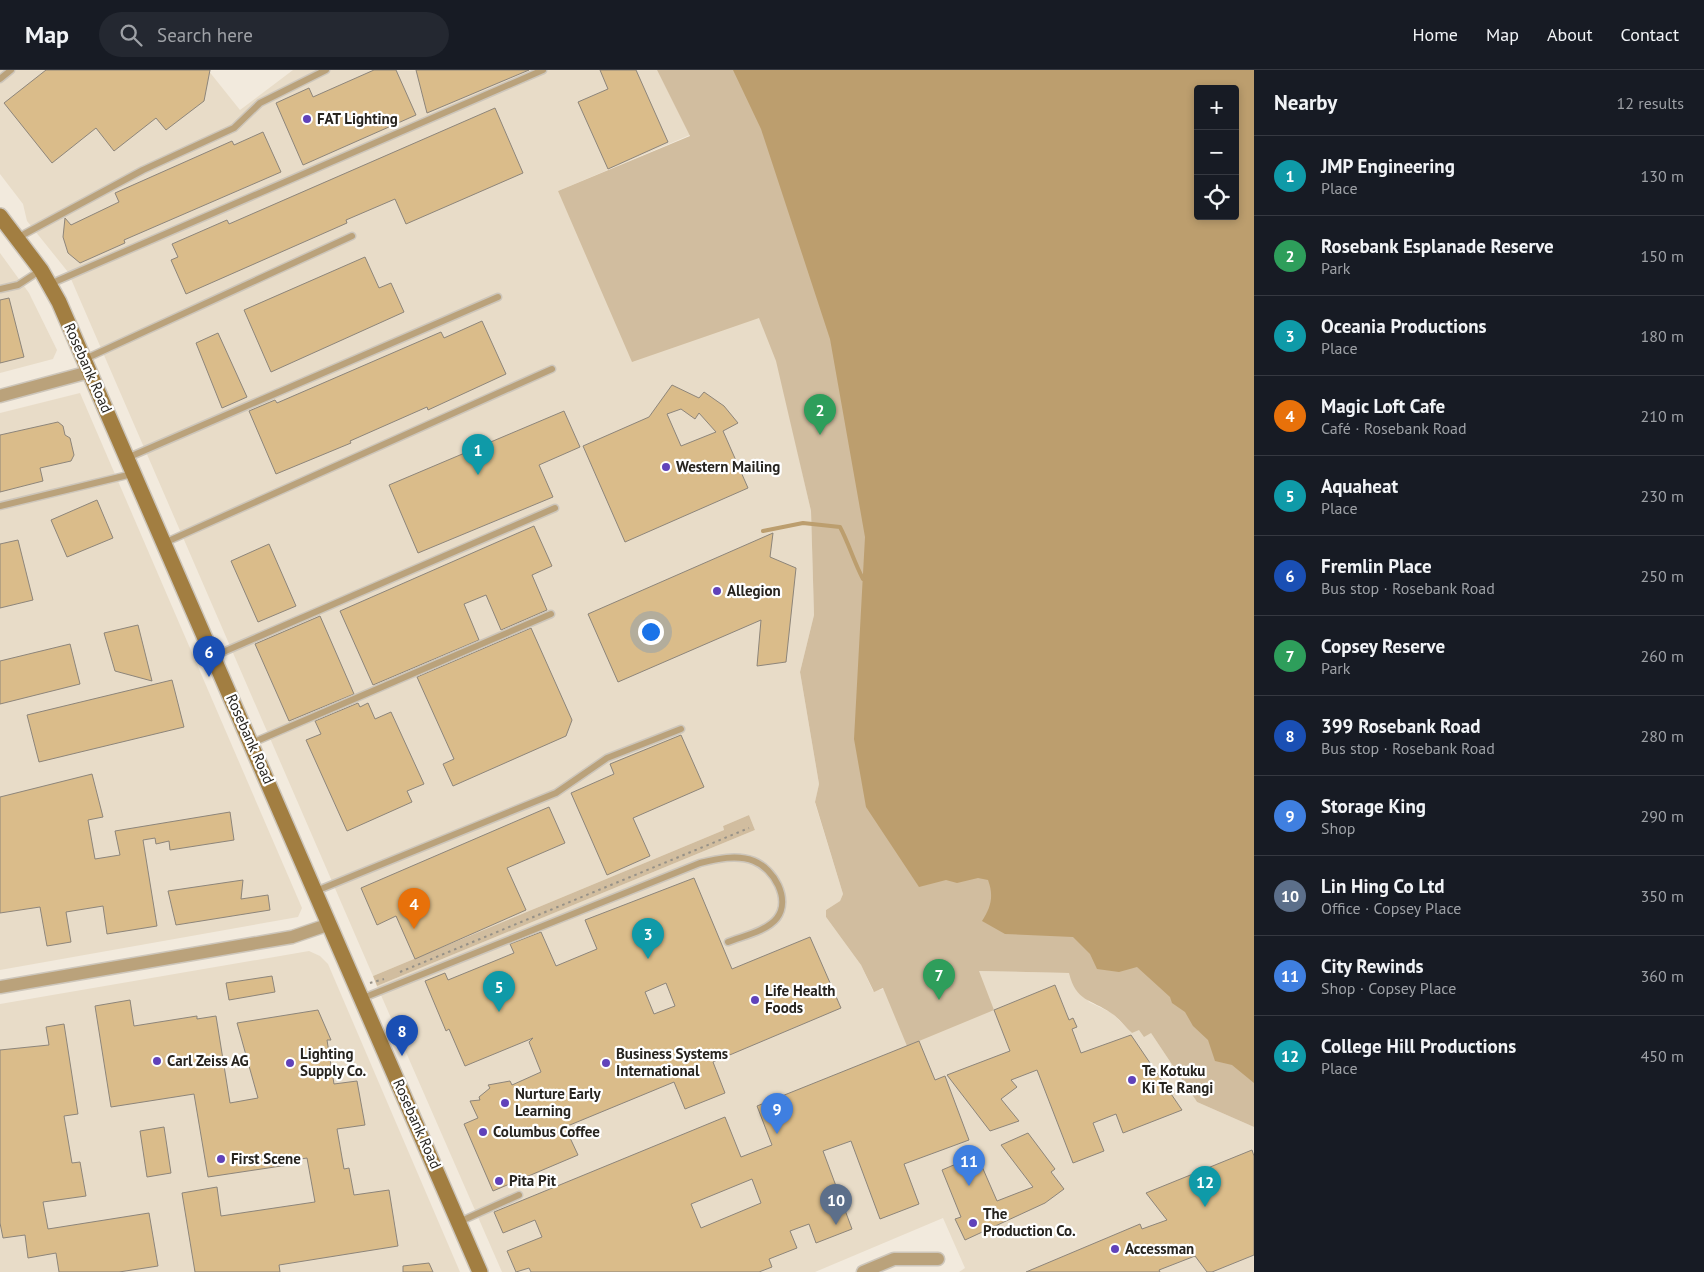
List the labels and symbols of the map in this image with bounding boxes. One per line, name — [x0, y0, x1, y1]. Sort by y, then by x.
place label: FAT Lighting — [317, 109, 398, 128]
marker: FAT Lighting — [301, 113, 313, 125]
street label: Rosebank Road — [60, 320, 117, 416]
pin: 2 — [804, 394, 836, 435]
pin: 1 — [462, 434, 494, 475]
place label: Western Mailing — [676, 457, 780, 476]
marker: Western Mailing — [660, 461, 672, 473]
place label: Allegion — [727, 581, 781, 600]
marker: Allegion — [711, 585, 723, 597]
your location — [638, 619, 664, 645]
pin: 6 — [193, 636, 225, 677]
street label: Rosebank Road — [222, 691, 279, 787]
pin: 4 — [398, 888, 430, 929]
pin: 3 — [632, 918, 664, 959]
pin: 7 — [923, 959, 955, 1000]
pin: 5 — [483, 971, 515, 1012]
place label: Life Health Foods — [765, 981, 836, 1017]
marker: Life Health Foods — [749, 994, 761, 1006]
pin: 8 — [386, 1015, 418, 1056]
place label: Lighting Supply Co. — [300, 1044, 367, 1080]
place label: Business Systems International — [616, 1044, 728, 1080]
place label: Carl Zeiss AG — [167, 1051, 249, 1070]
marker: Carl Zeiss AG — [151, 1055, 163, 1067]
marker: Lighting Supply Co. — [284, 1057, 296, 1069]
marker: Business Systems International — [600, 1057, 612, 1069]
place label: Te Kotuku Ki Te Rangi — [1142, 1061, 1213, 1097]
marker: Te Kotuku Ki Te Rangi — [1126, 1074, 1138, 1086]
street label: Rosebank Road — [389, 1076, 446, 1172]
place label: Nurture Early Learning — [515, 1084, 602, 1120]
pin: 9 — [761, 1093, 793, 1134]
marker: Nurture Early Learning — [499, 1097, 511, 1109]
place label: Columbus Coffee — [493, 1122, 600, 1141]
marker: Columbus Coffee — [477, 1126, 489, 1138]
pin: 11 — [953, 1145, 985, 1186]
place label: First Scene — [231, 1149, 301, 1168]
marker: First Scene — [215, 1153, 227, 1165]
pin: 12 — [1189, 1166, 1221, 1207]
place label: Pita Pit — [509, 1171, 557, 1190]
marker: Pita Pit — [493, 1175, 505, 1187]
pin: 10 — [820, 1184, 852, 1225]
place label: The Production Co. — [983, 1204, 1076, 1240]
marker: The Production Co. — [967, 1217, 979, 1229]
place label: Accessman — [1125, 1239, 1194, 1258]
marker: Accessman — [1109, 1243, 1121, 1255]

